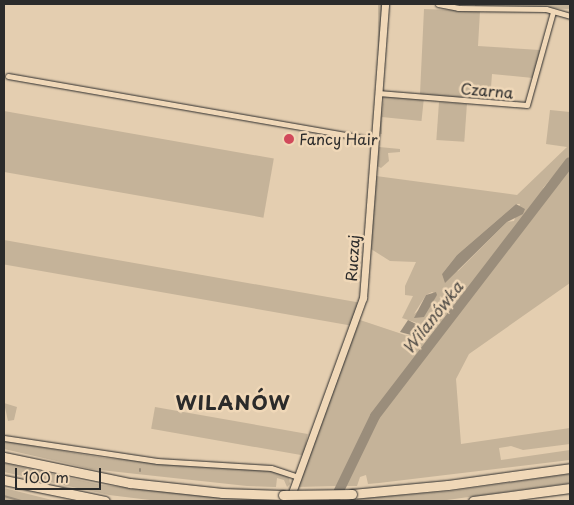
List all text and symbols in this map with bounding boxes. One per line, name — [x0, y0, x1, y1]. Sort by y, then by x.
street label: Czarna — [460, 79, 514, 101]
place label: Fancy Hair — [299, 130, 378, 148]
marker: Fancy Hair — [283, 133, 295, 145]
street label: Ruczaj — [341, 234, 363, 282]
water label: Wilanówka — [398, 277, 466, 357]
district label: WILANÓW — [174, 390, 292, 414]
scale bar — [18, 458, 104, 490]
text: 100 m — [23, 465, 69, 488]

